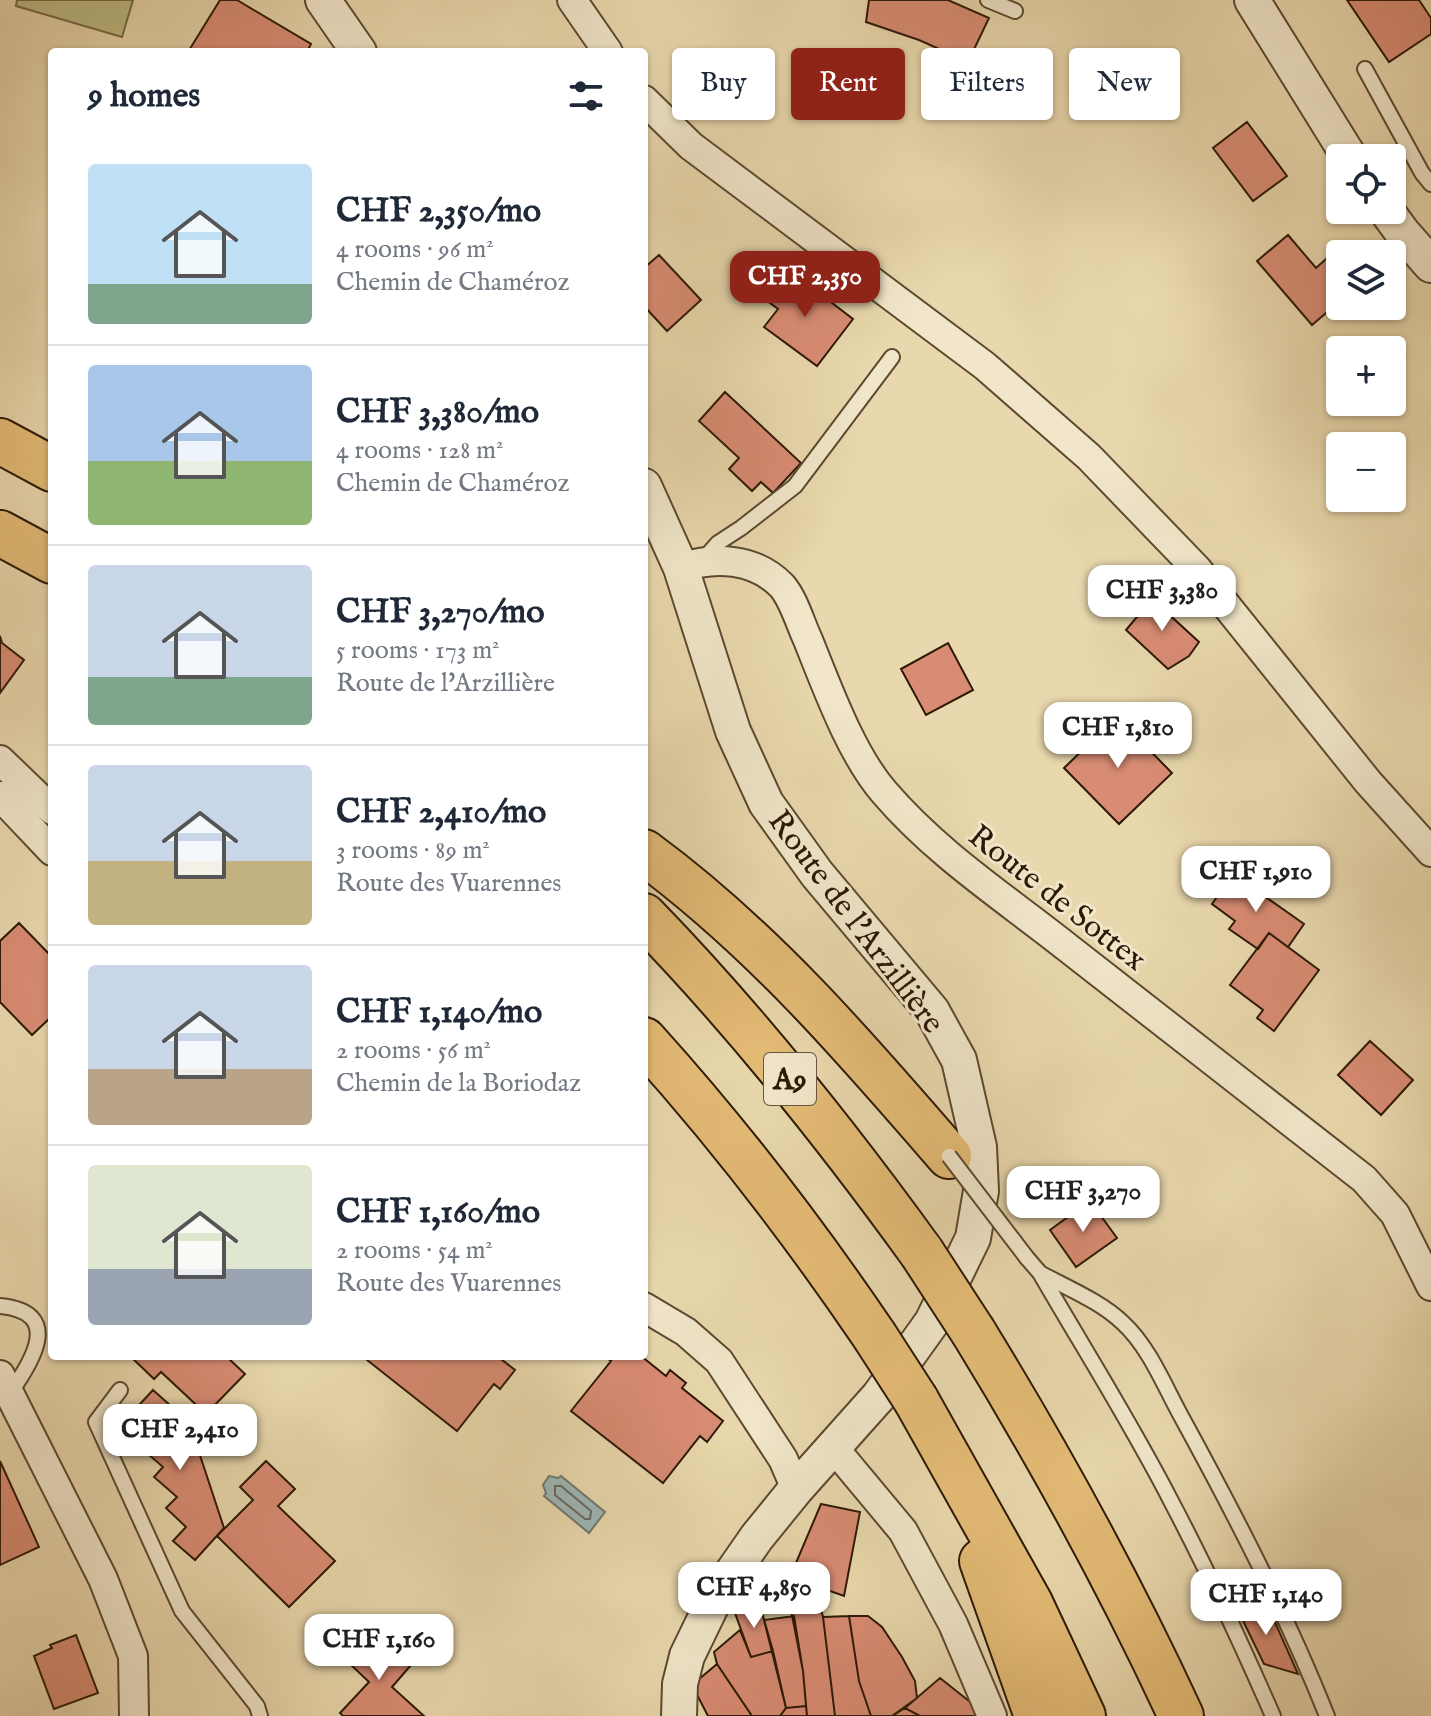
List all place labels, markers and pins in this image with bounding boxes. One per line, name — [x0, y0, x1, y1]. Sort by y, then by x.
pin: CHF 2,350 — [713, 251, 897, 319]
pin: CHF 3,380 — [1070, 565, 1254, 633]
pin: CHF 1,810 — [1026, 702, 1210, 770]
pin: CHF 1,910 — [1164, 846, 1348, 914]
pin: CHF 3,270 — [991, 1166, 1175, 1234]
pin: CHF 2,410 — [88, 1404, 272, 1472]
pin: CHF 4,850 — [662, 1562, 846, 1630]
pin: CHF 1,140 — [1174, 1569, 1358, 1637]
pin: CHF 1,160 — [287, 1614, 471, 1682]

